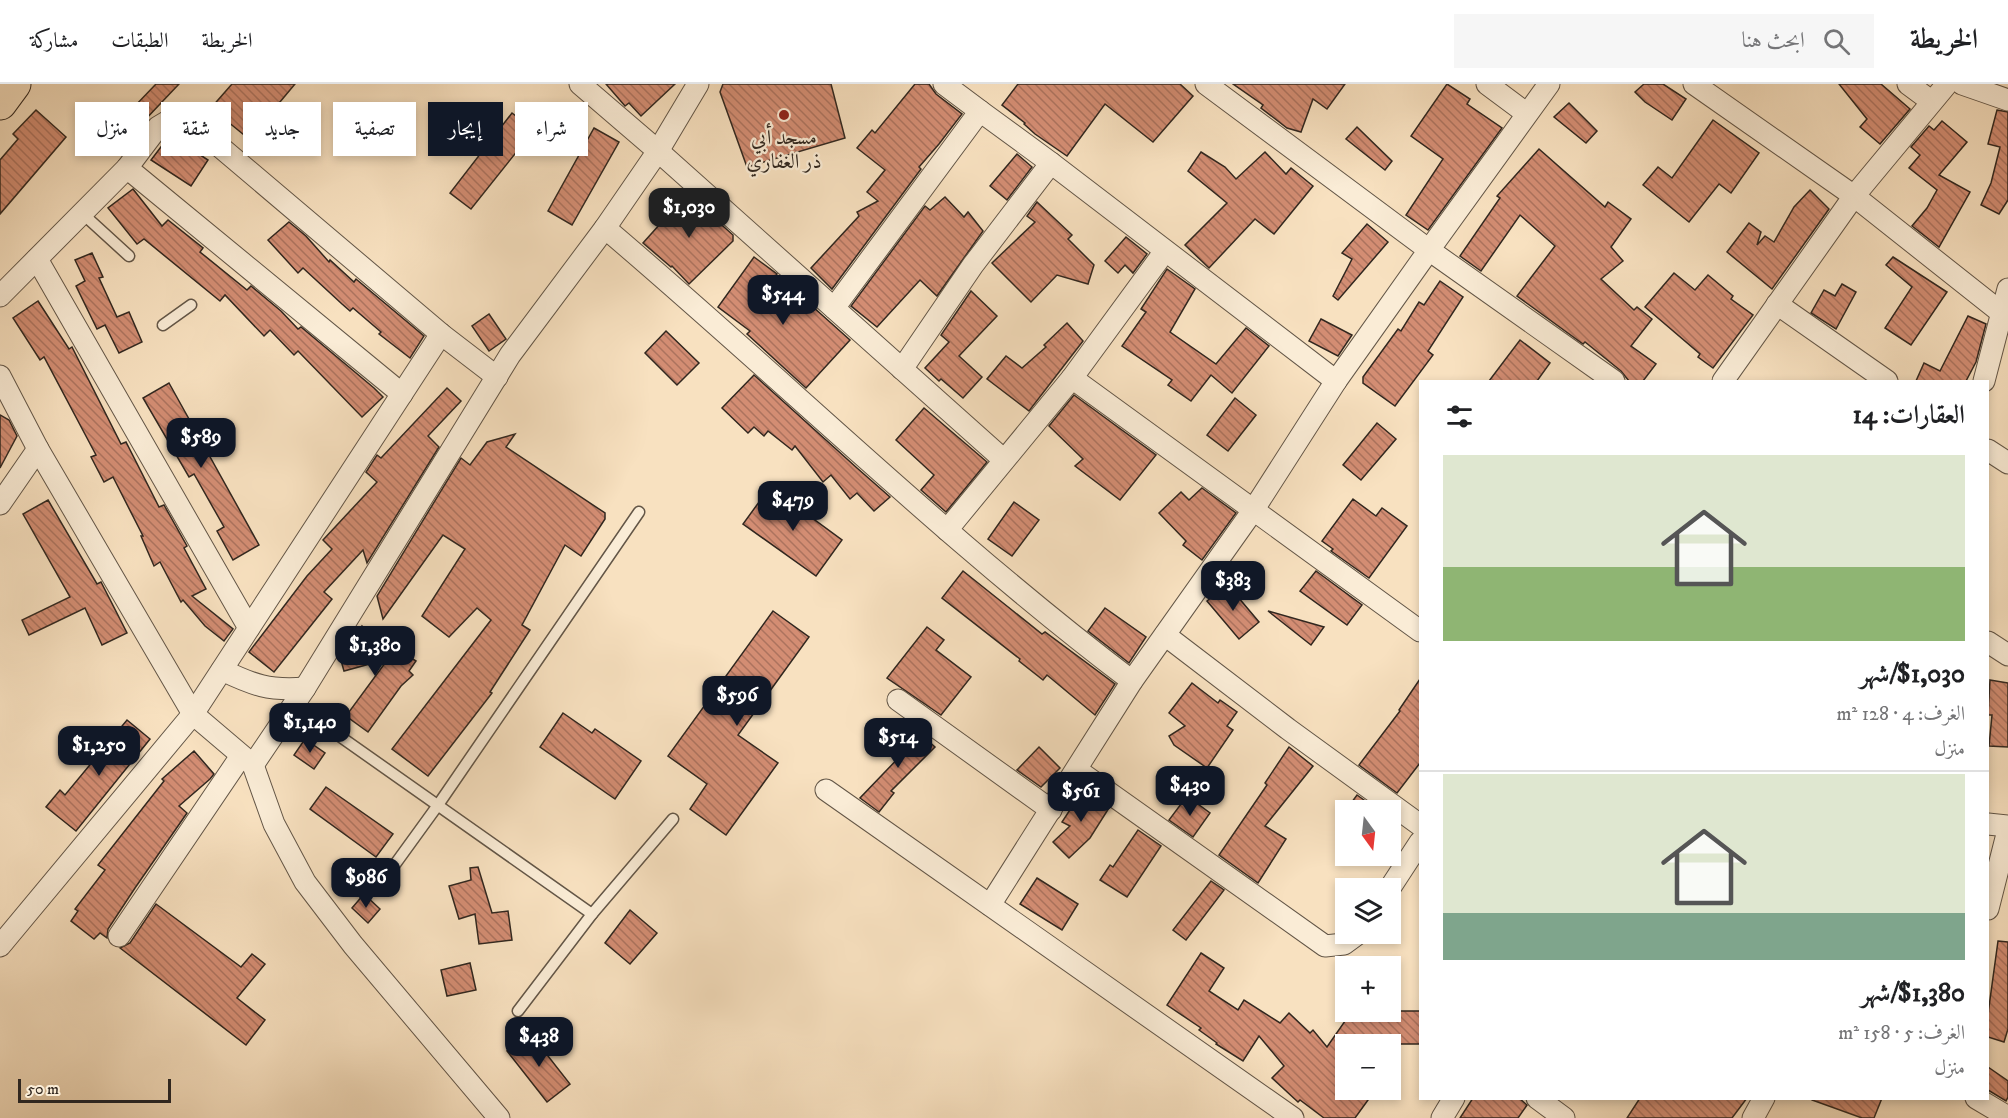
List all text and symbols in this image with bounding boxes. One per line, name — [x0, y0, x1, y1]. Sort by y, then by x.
search box — [1454, 14, 1874, 68]
text: الخريطة — [1910, 22, 1978, 57]
icon: search — [1820, 25, 1853, 58]
text: ابحث هنا — [1741, 27, 1805, 54]
text: مشاركة — [30, 28, 78, 54]
text: الطبقات — [111, 28, 168, 54]
text: الخريطة — [201, 28, 253, 54]
chip: منزل — [75, 102, 149, 156]
chip: شقة — [161, 102, 231, 156]
chip: جديد — [243, 102, 321, 156]
chip: تصفية — [333, 102, 416, 156]
chip: إيجار — [428, 102, 503, 156]
chip: شراء — [515, 102, 588, 156]
marker: مسجد أبي ذر الغفاري — [777, 108, 791, 122]
place label: مسجد أبي ذر الغفاري — [746, 122, 822, 177]
pin: $1,030 — [640, 188, 738, 239]
text: $1,030 — [663, 195, 715, 220]
pin: $544 — [747, 275, 819, 326]
text: $544 — [762, 282, 804, 307]
text: العقارات: 14 — [1853, 399, 1965, 432]
icon: filters — [1443, 400, 1476, 433]
pin: $589 — [165, 418, 237, 469]
text: $589 — [181, 425, 221, 450]
pin: $479 — [757, 481, 829, 532]
text: $479 — [772, 488, 814, 513]
icon: home — [1650, 494, 1758, 602]
pin: $383 — [1197, 561, 1269, 612]
text: $383 — [1215, 568, 1251, 593]
pin: $1,380 — [326, 626, 424, 677]
text: $1,380 — [349, 633, 401, 658]
text: $1,030/شهر — [1860, 658, 1965, 691]
pin: $596 — [701, 676, 773, 727]
text: $596 — [716, 683, 758, 708]
text: الغرف: 4 · 128 m² — [1837, 702, 1965, 727]
pin: $1,140 — [261, 703, 359, 754]
text: $1,140 — [283, 710, 337, 735]
pin: $514 — [862, 718, 934, 769]
text: $514 — [878, 725, 918, 750]
pin: $1,250 — [50, 726, 148, 777]
text: $1,250 — [72, 733, 126, 758]
text: منزل — [1934, 737, 1965, 762]
pin: $430 — [1154, 766, 1226, 817]
pin: $561 — [1045, 772, 1117, 823]
text: $430 — [1170, 773, 1210, 798]
text: $561 — [1062, 779, 1100, 804]
north arrow — [1335, 800, 1401, 866]
map controls — [1335, 800, 1401, 1100]
icon: home — [1650, 813, 1758, 921]
pin: $986 — [330, 858, 402, 909]
text: $986 — [345, 865, 387, 890]
button: layers — [1335, 878, 1401, 944]
button: + — [1335, 956, 1401, 1022]
text: $1,380/شهر — [1861, 977, 1965, 1010]
pin: $438 — [503, 1017, 575, 1068]
text: الغرف: 5 · 158 m² — [1838, 1021, 1965, 1046]
text: $438 — [519, 1024, 559, 1049]
button: − — [1335, 1034, 1401, 1100]
text: منزل — [1934, 1056, 1965, 1081]
scale bar — [18, 1076, 171, 1104]
text: 50 m — [27, 1079, 59, 1099]

